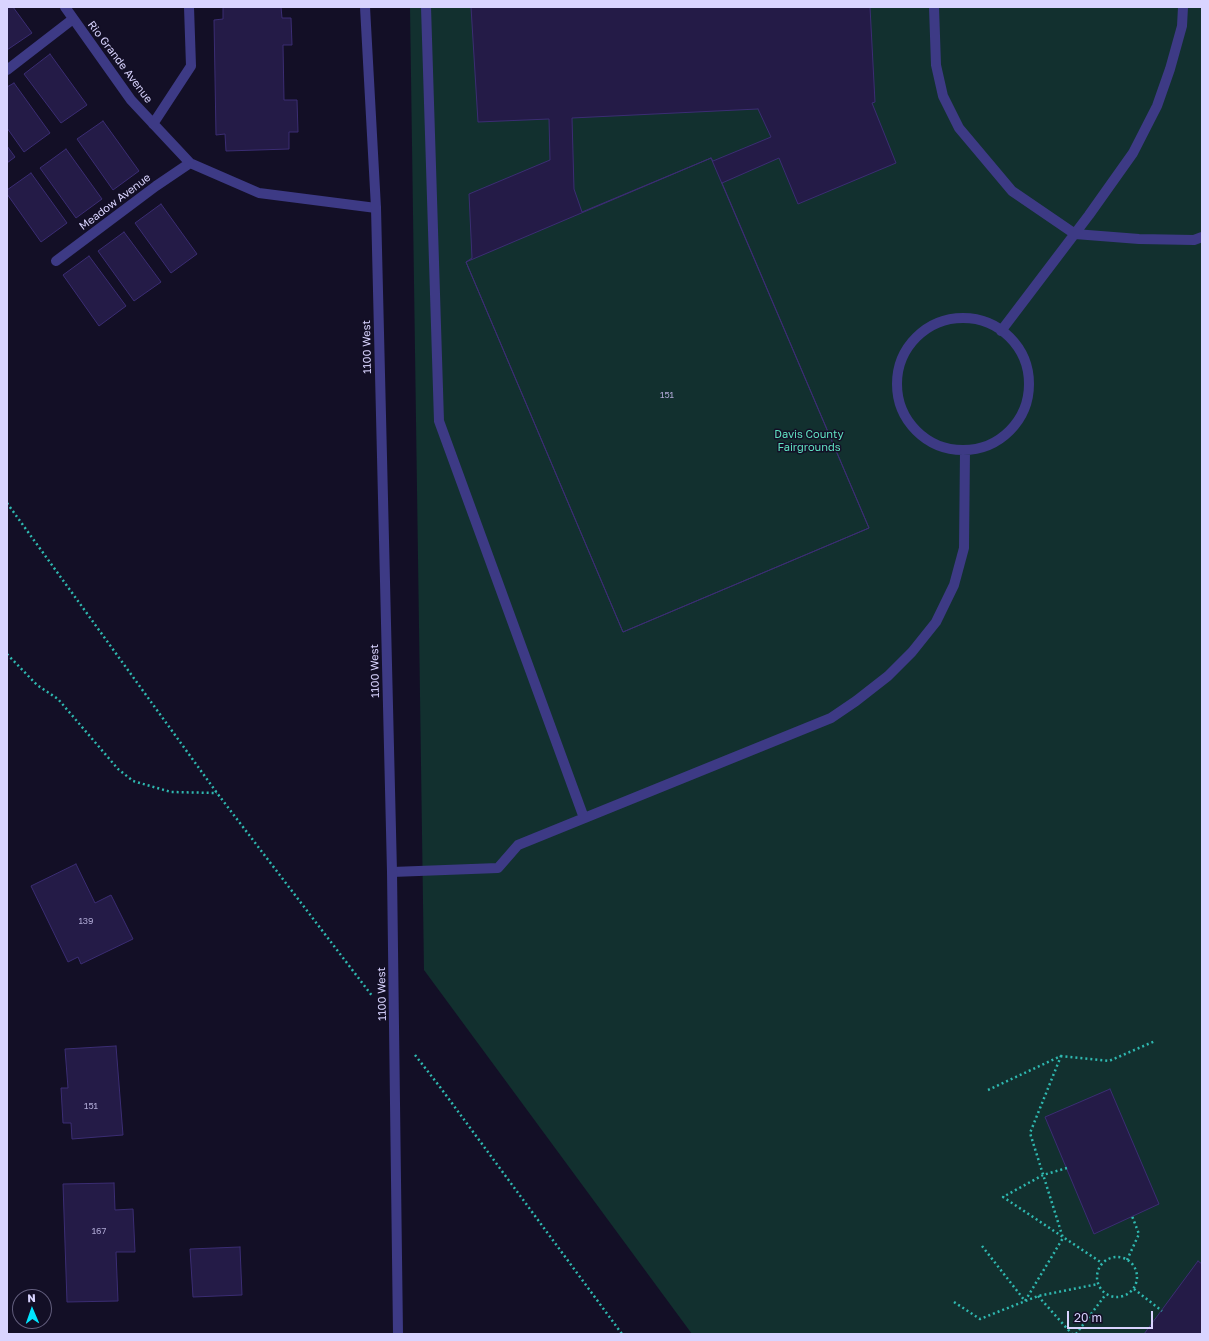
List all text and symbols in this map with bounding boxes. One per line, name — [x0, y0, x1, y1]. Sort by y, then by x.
street label: Rio Grande Avenue — [85, 18, 155, 106]
street label: Meadow Avenue — [77, 171, 153, 233]
street label: 1100 West — [360, 320, 374, 374]
house number: 151 — [660, 390, 674, 400]
park label: Davis County Fairgrounds — [774, 428, 844, 454]
street label: 1100 West — [368, 644, 382, 698]
house number: 139 — [78, 916, 94, 926]
street label: 1100 West — [375, 967, 389, 1021]
house number: 151 — [84, 1101, 98, 1111]
house number: 167 — [92, 1226, 106, 1236]
north arrow — [12, 1289, 52, 1329]
text: N — [27, 1291, 36, 1304]
scale bar — [1069, 1303, 1155, 1329]
text: 20 m — [1074, 1310, 1102, 1325]

